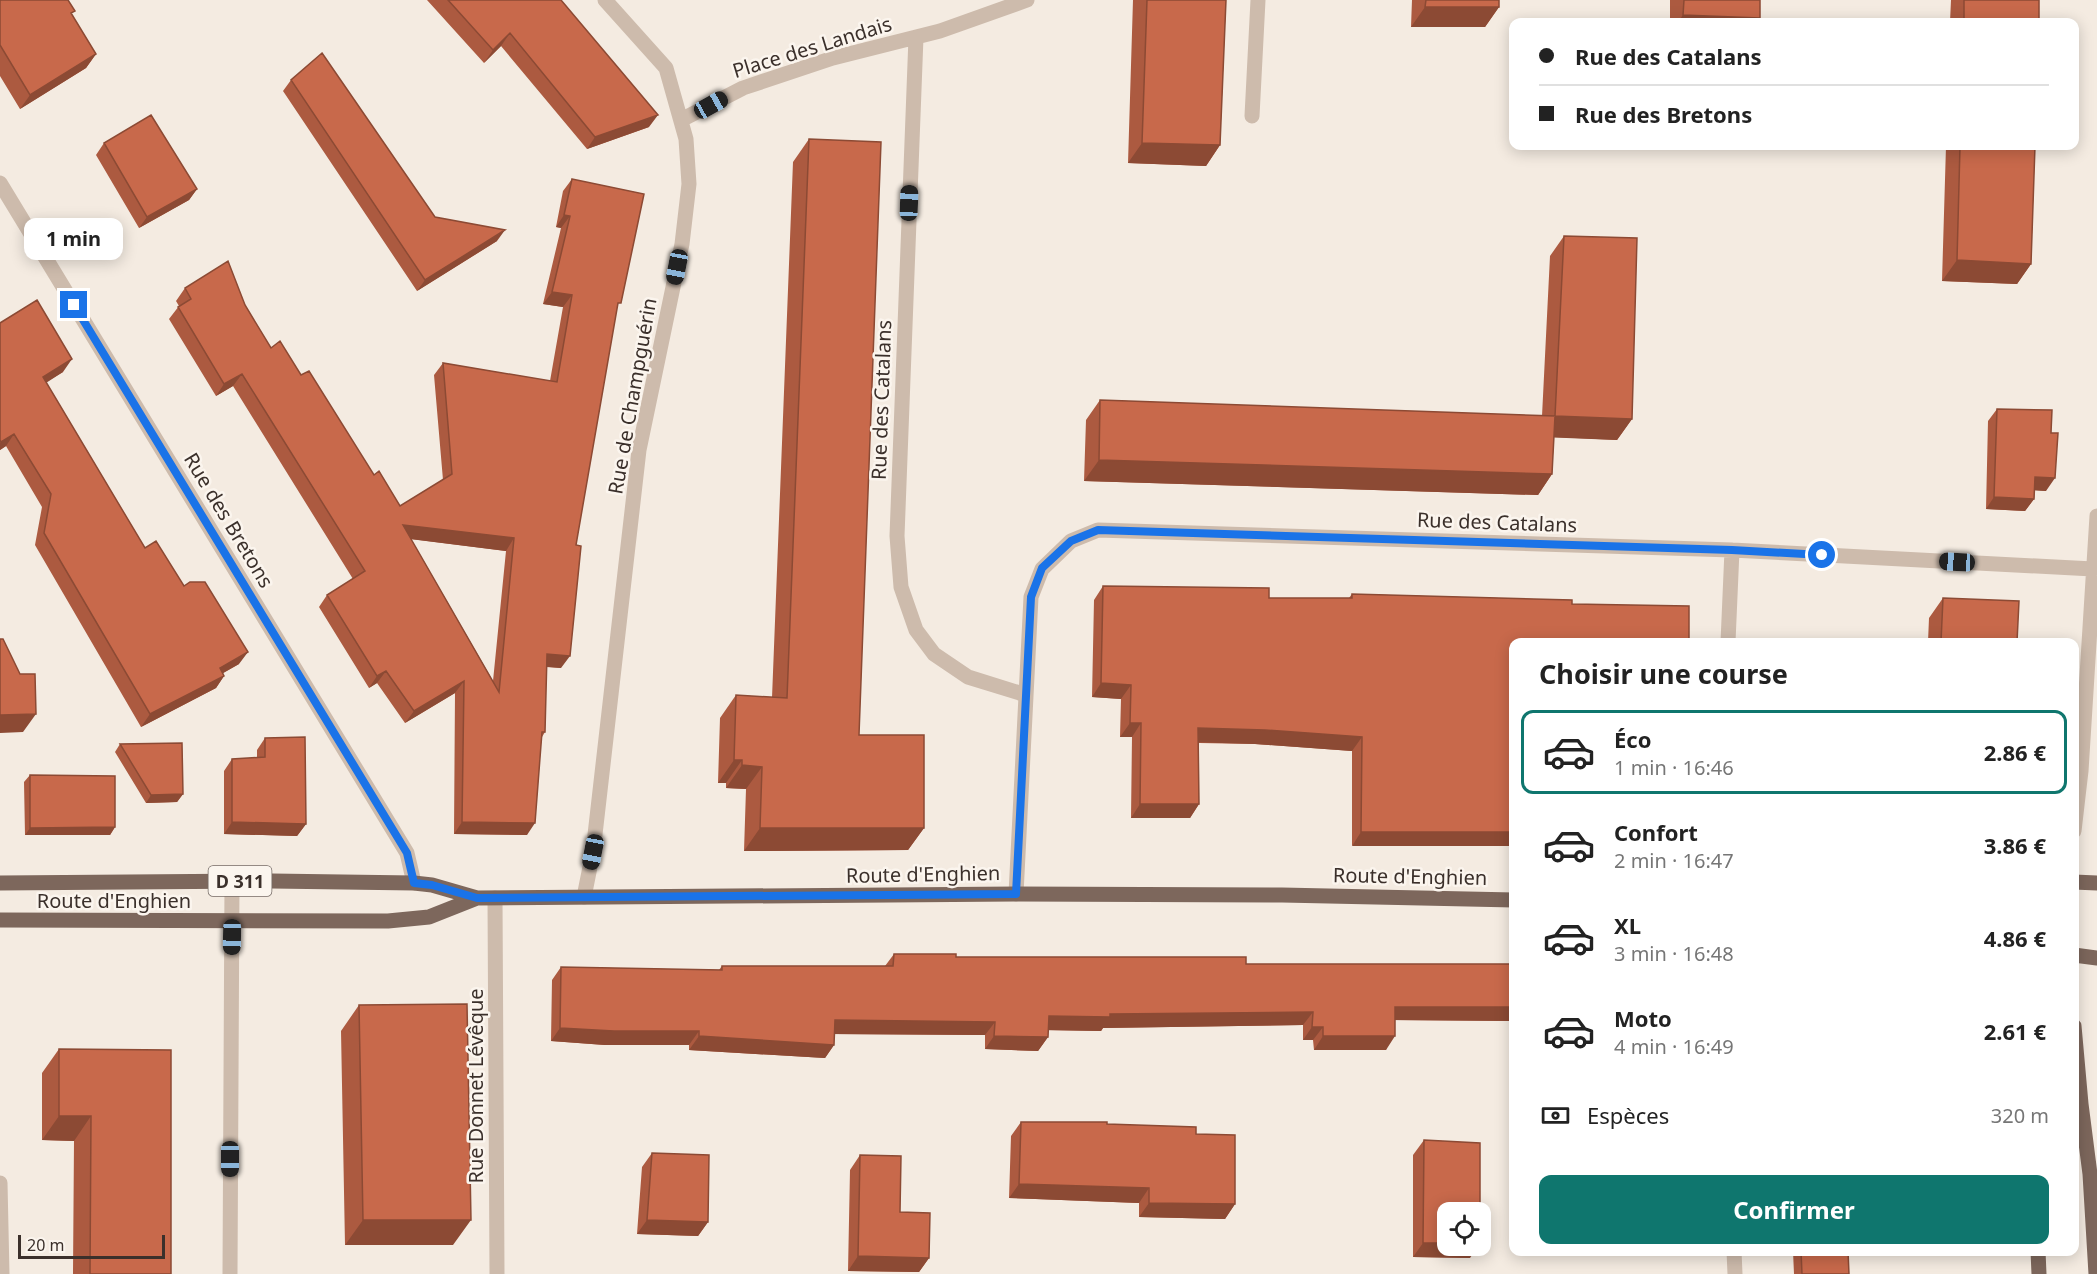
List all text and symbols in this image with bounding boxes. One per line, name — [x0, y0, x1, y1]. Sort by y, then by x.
street label: Place des Landais — [729, 10, 895, 84]
text: Rue des Catalans — [1575, 41, 1762, 71]
car — [691, 88, 731, 122]
text: Rue des Bretons — [1575, 99, 1752, 129]
car — [899, 185, 919, 221]
callout: 1 min — [25, 218, 124, 260]
text: 1 min — [46, 225, 101, 252]
car — [665, 248, 689, 286]
route end — [60, 291, 87, 318]
street label: Rue de Champguérin — [601, 296, 663, 496]
street label: Rue des Catalans — [865, 319, 897, 481]
street label: Rue des Bretons — [178, 447, 280, 593]
street label: Rue des Catalans — [1416, 506, 1578, 538]
route start — [1808, 541, 1835, 568]
car — [1939, 552, 1975, 572]
text: Choisir une course — [1539, 655, 1788, 692]
text: Éco — [1614, 724, 1651, 754]
icon: car — [1542, 725, 1596, 779]
text: 2.86 € — [1984, 737, 2046, 767]
text: 1 min · 16:46 — [1614, 754, 1734, 781]
text: Confort — [1614, 817, 1698, 847]
icon: car — [1542, 818, 1596, 872]
text: 3.86 € — [1984, 830, 2046, 860]
car — [581, 833, 605, 871]
text: 2 min · 16:47 — [1614, 847, 1734, 874]
street label: Route d'Enghien — [846, 859, 1000, 889]
street label: Route d'Enghien — [1333, 861, 1487, 891]
road number: D 311 — [208, 866, 272, 896]
street label: Route d'Enghien — [37, 887, 191, 914]
text: XL — [1614, 910, 1641, 940]
icon: car — [1542, 911, 1596, 965]
car — [223, 919, 241, 955]
text: 4.86 € — [1984, 923, 2046, 953]
text: 3 min · 16:48 — [1614, 940, 1734, 967]
street label: Rue Donnet Lévêque — [462, 988, 489, 1184]
text: Moto — [1614, 1003, 1672, 1033]
icon: car — [1542, 1004, 1596, 1058]
text: 2.61 € — [1984, 1016, 2046, 1046]
text: 4 min · 16:49 — [1614, 1033, 1734, 1060]
icon: cash — [1539, 1099, 1572, 1132]
text: Espèces — [1587, 1100, 1669, 1130]
text: 320 m — [1991, 1102, 2049, 1129]
car — [221, 1141, 239, 1177]
button: Confirmer — [1539, 1175, 2049, 1244]
map controls — [1437, 1202, 1491, 1256]
button: locate — [1437, 1202, 1491, 1256]
scale bar — [18, 1232, 165, 1260]
text: 20 m — [27, 1234, 64, 1256]

